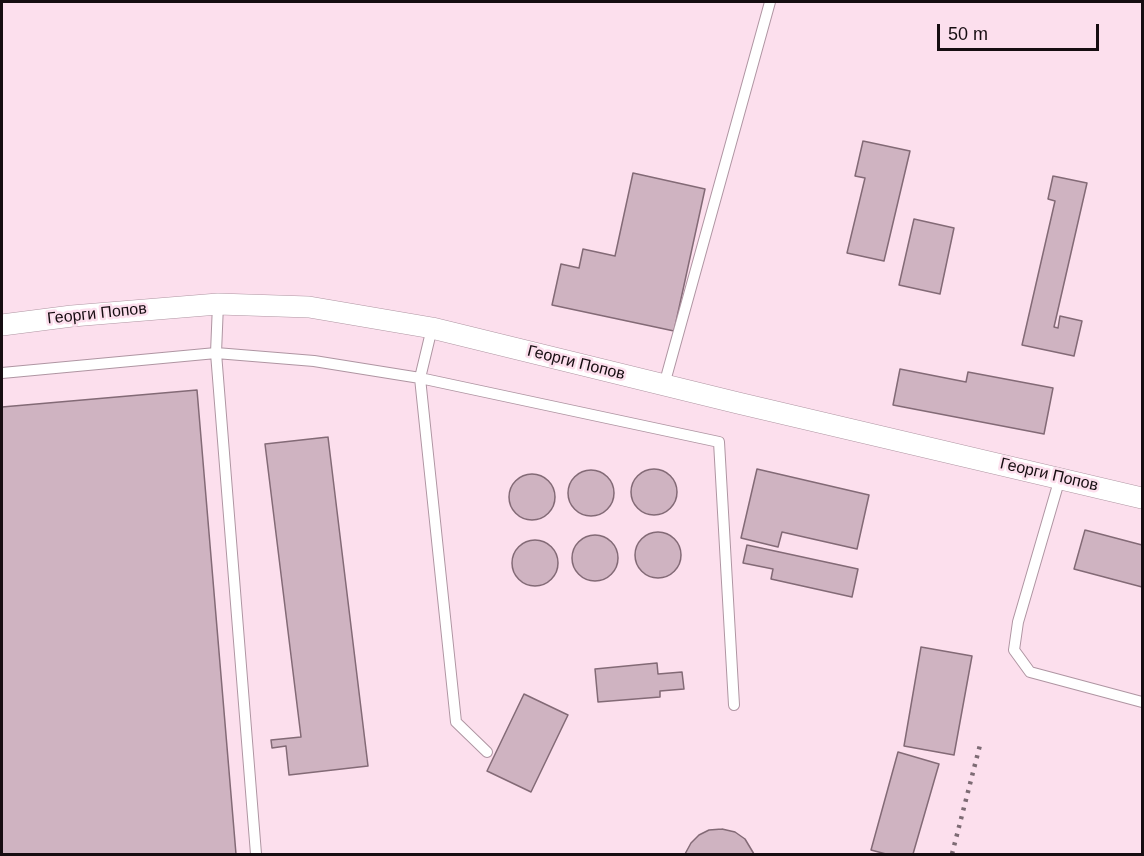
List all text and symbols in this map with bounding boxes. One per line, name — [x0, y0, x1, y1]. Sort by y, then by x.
scale bar — [940, 12, 1102, 50]
text: 50 m — [948, 24, 988, 44]
street label: Георги Попов — [46, 299, 148, 329]
street label: Георги Попов — [525, 342, 627, 384]
street label: Георги Попов — [998, 454, 1100, 496]

